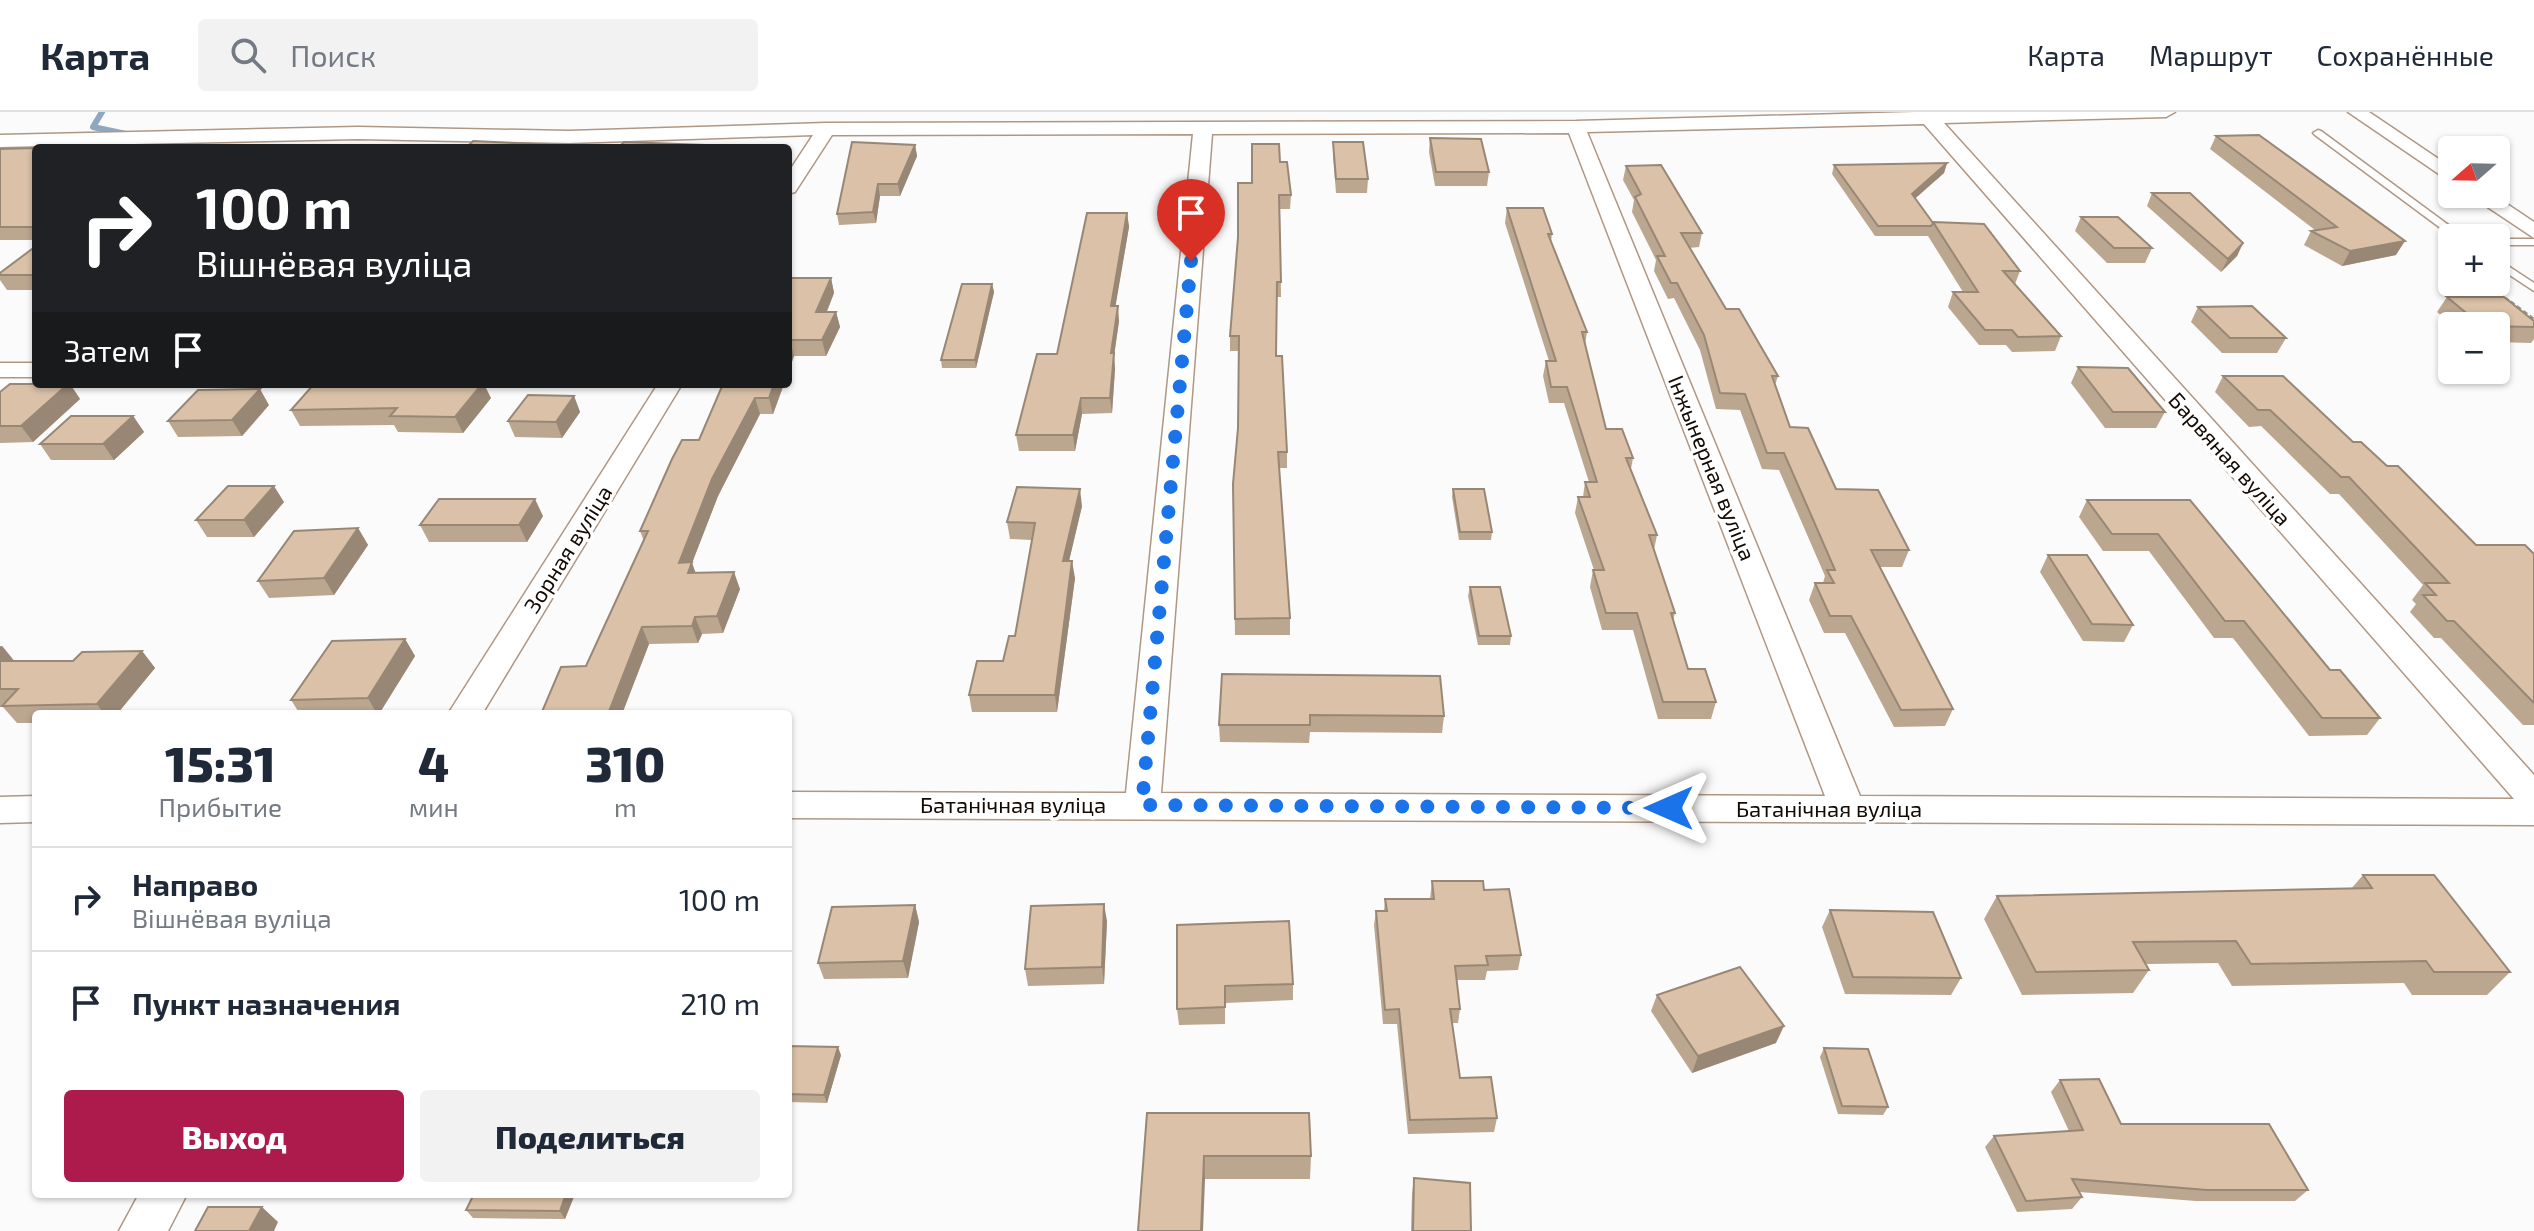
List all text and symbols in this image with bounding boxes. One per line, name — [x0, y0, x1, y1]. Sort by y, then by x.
search box — [198, 19, 758, 91]
text: Карта — [40, 32, 150, 78]
icon: search — [226, 33, 270, 77]
text: Поиск — [290, 37, 376, 73]
text: Карта — [2027, 38, 2105, 72]
text: Маршрут — [2149, 38, 2273, 72]
text: Сохранённые — [2317, 38, 2494, 72]
north arrow — [2438, 136, 2510, 208]
map controls — [2438, 136, 2510, 384]
text: 100 m — [196, 173, 352, 240]
icon: right — [64, 176, 168, 280]
pin — [1157, 179, 1225, 261]
icon: arrive — [1169, 191, 1213, 235]
button: + — [2438, 224, 2510, 296]
text: Вішнёвая вуліца — [196, 241, 472, 284]
button: − — [2438, 312, 2510, 384]
icon: arrive — [166, 328, 210, 372]
text: Затем — [64, 332, 150, 368]
street label: Інжынерная вуліца — [1663, 371, 1762, 564]
street label: Барвяная вуліца — [2163, 386, 2297, 531]
street label: Зорная вуліца — [518, 480, 618, 618]
text: 15:31 — [165, 734, 276, 792]
text: 4 — [418, 734, 449, 792]
text: 310 — [585, 734, 665, 792]
position arrow — [1627, 766, 1711, 850]
text: Прибытие — [159, 791, 282, 822]
text: мин — [409, 791, 459, 822]
text: m — [614, 791, 637, 822]
street label: Батанічная вуліца — [920, 791, 1106, 818]
street label: Батанічная вуліца — [1736, 795, 1922, 822]
text: Направо — [132, 866, 258, 902]
icon: right — [64, 877, 108, 921]
text: 100 m — [679, 881, 760, 917]
text: Вішнёвая вуліца — [132, 902, 332, 933]
icon: arrive — [64, 981, 108, 1025]
text: Пункт назначения — [132, 985, 400, 1021]
text: 210 m — [680, 985, 760, 1021]
button: Выход — [64, 1090, 404, 1182]
button: Поделиться — [420, 1090, 760, 1182]

